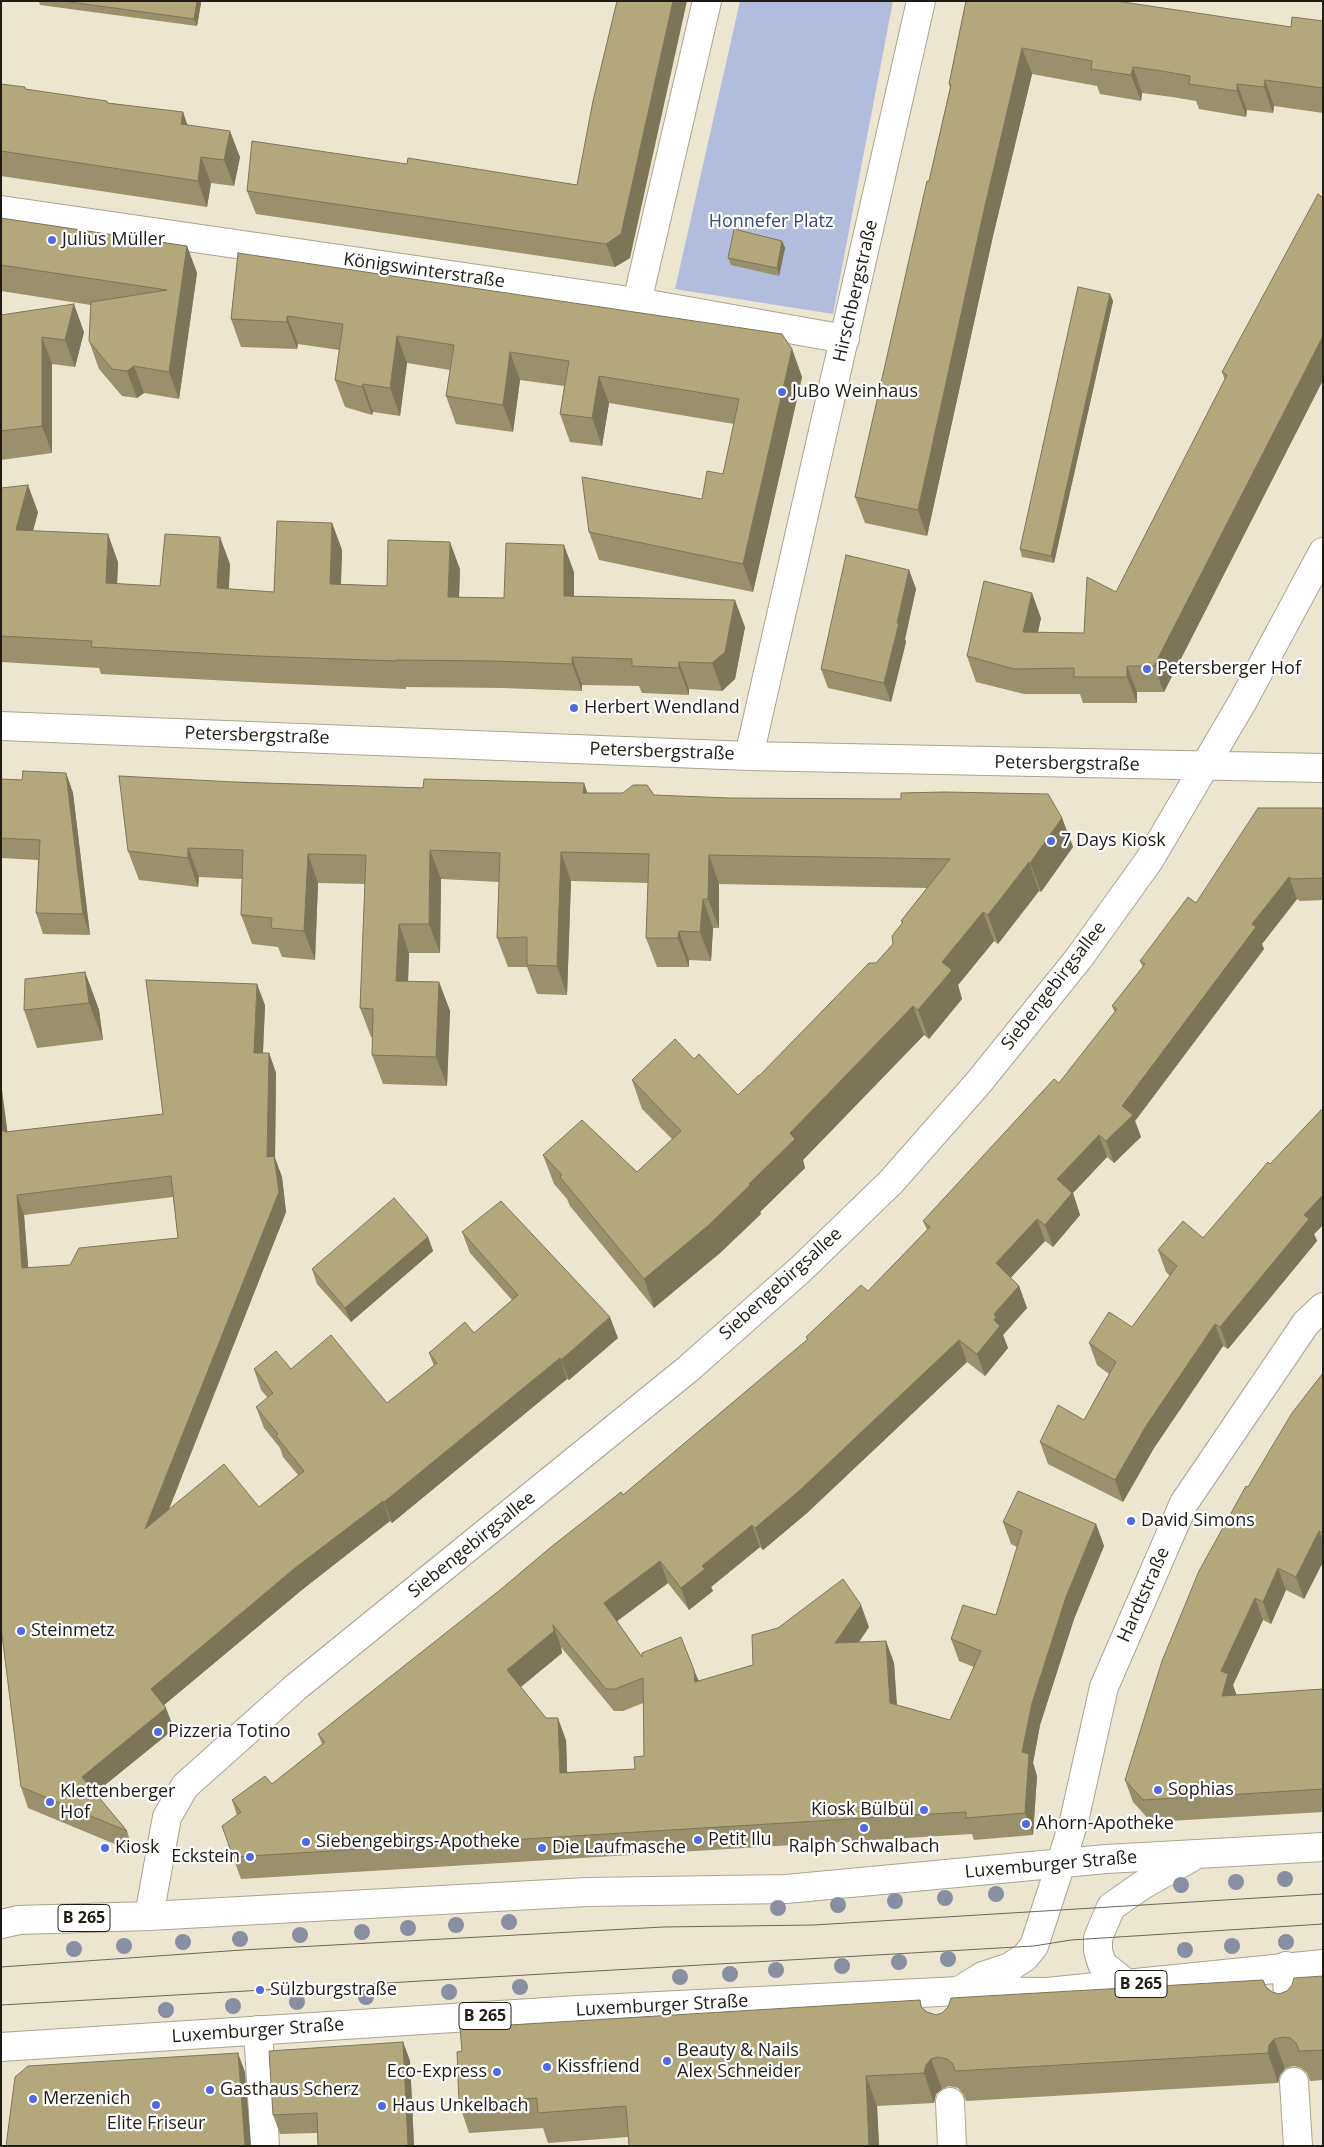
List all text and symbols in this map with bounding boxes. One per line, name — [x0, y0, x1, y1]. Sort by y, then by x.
park label: Honnefer Platz — [709, 211, 833, 233]
street label: Hirschbergstraße — [829, 218, 883, 364]
place label: Julius Müller — [62, 229, 165, 251]
marker: Julius Müller — [46, 234, 58, 246]
street label: Königswinterstraße — [342, 249, 506, 293]
place label: JuBo Weinhaus — [792, 381, 918, 403]
marker: JuBo Weinhaus — [776, 386, 788, 398]
place label: Petersberger Hof — [1157, 658, 1301, 680]
marker: Petersberger Hof — [1141, 663, 1153, 675]
place label: Herbert Wendland — [584, 697, 740, 719]
marker: Herbert Wendland — [568, 702, 580, 714]
street label: Petersbergstraße — [184, 723, 330, 749]
street label: Petersbergstraße — [589, 739, 735, 765]
street label: Petersbergstraße — [994, 752, 1140, 776]
place label: 7 Days Kiosk — [1061, 830, 1166, 852]
marker: 7 Days Kiosk — [1045, 835, 1057, 847]
street label: Siebengebirgsallee — [997, 917, 1111, 1055]
street label: Siebengebirgsallee — [715, 1223, 847, 1345]
street label: Siebengebirgsallee — [404, 1487, 540, 1603]
place label: David Simons — [1141, 1510, 1255, 1532]
marker: David Simons — [1125, 1515, 1137, 1527]
street label: Hardtstraße — [1113, 1544, 1175, 1646]
place label: Steinmetz — [31, 1620, 115, 1642]
marker: Steinmetz — [15, 1625, 27, 1637]
place label: Pizzeria Totino — [168, 1721, 291, 1743]
marker: Pizzeria Totino — [152, 1726, 164, 1738]
place label: Sophias — [1168, 1779, 1234, 1801]
place label: Klettenberger Hof — [60, 1781, 175, 1824]
marker: Sophias — [1152, 1784, 1164, 1796]
marker: Klettenberger Hof — [44, 1796, 56, 1808]
place label: Kiosk Bülbül — [811, 1799, 914, 1821]
marker: Kiosk Bülbül — [918, 1804, 930, 1816]
place label: Ahorn-Apotheke — [1036, 1813, 1174, 1835]
marker: Ahorn-Apotheke — [1020, 1818, 1032, 1830]
marker: Ralph Schwalbach — [858, 1822, 870, 1834]
place label: Petit Ilu — [708, 1829, 772, 1851]
place label: Siebengebirgs-Apotheke — [316, 1831, 520, 1853]
marker: Petit Ilu — [692, 1834, 704, 1846]
marker: Siebengebirgs-Apotheke — [300, 1836, 312, 1848]
place label: Ralph Schwalbach — [788, 1836, 940, 1858]
place label: Kiosk — [115, 1837, 159, 1859]
place label: Die Laufmasche — [552, 1837, 686, 1859]
marker: Kiosk — [99, 1842, 111, 1854]
marker: Die Laufmasche — [536, 1842, 548, 1854]
place label: Eckstein — [171, 1846, 240, 1868]
street label: Luxemburger Straße — [964, 1847, 1138, 1883]
marker: Eckstein — [244, 1851, 256, 1863]
road number: B 265 — [58, 1905, 110, 1932]
road number: B 265 — [1115, 1970, 1167, 1998]
place label: Sülzburgstraße — [270, 1979, 397, 2001]
marker: Sülzburgstraße — [254, 1984, 266, 1996]
street label: Luxemburger Straße — [575, 1991, 749, 2021]
road number: B 265 — [459, 2002, 511, 2030]
street label: Luxemburger Straße — [171, 2014, 345, 2048]
place label: Beauty & Nails Alex Schneider — [677, 2040, 801, 2082]
marker: Beauty & Nails Alex Schneider — [661, 2055, 673, 2067]
place label: Kissfriend — [557, 2056, 640, 2078]
place label: Eco-Express — [387, 2061, 487, 2083]
marker: Kissfriend — [541, 2061, 553, 2073]
marker: Eco-Express — [491, 2066, 503, 2078]
place label: Gasthaus Scherz — [220, 2079, 359, 2101]
marker: Gasthaus Scherz — [204, 2084, 216, 2096]
place label: Merzenich — [43, 2088, 130, 2110]
marker: Merzenich — [27, 2093, 39, 2105]
place label: Haus Unkelbach — [392, 2095, 529, 2117]
marker: Elite Friseur — [150, 2099, 162, 2111]
marker: Haus Unkelbach — [376, 2100, 388, 2112]
place label: Elite Friseur — [107, 2113, 205, 2135]

